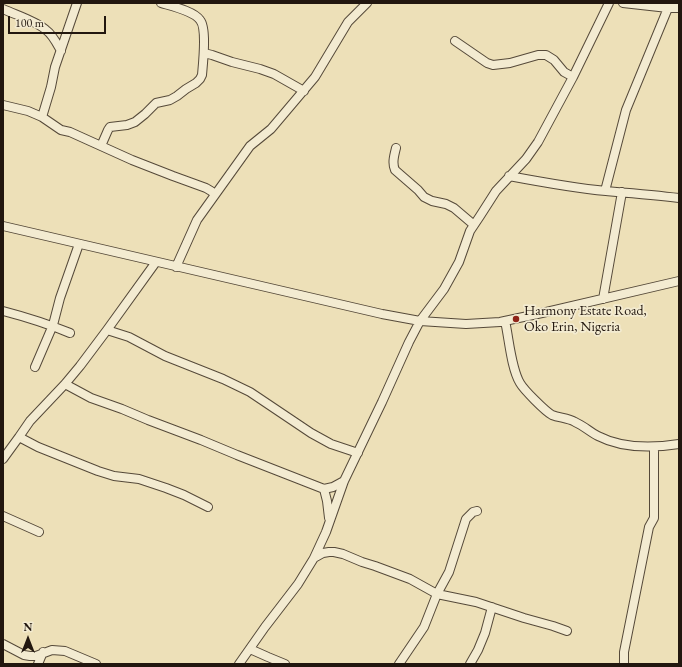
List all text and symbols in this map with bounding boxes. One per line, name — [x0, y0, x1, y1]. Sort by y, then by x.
scale bar — [10, 8, 108, 34]
text: 100 m — [15, 15, 44, 31]
place label: Harmony Estate Road, Oko Erin, Nigeria — [524, 303, 647, 336]
marker: Harmony Estate Road, Oko Erin, Nigeria — [511, 314, 521, 324]
north arrow — [8, 619, 48, 659]
text: N — [24, 620, 32, 634]

